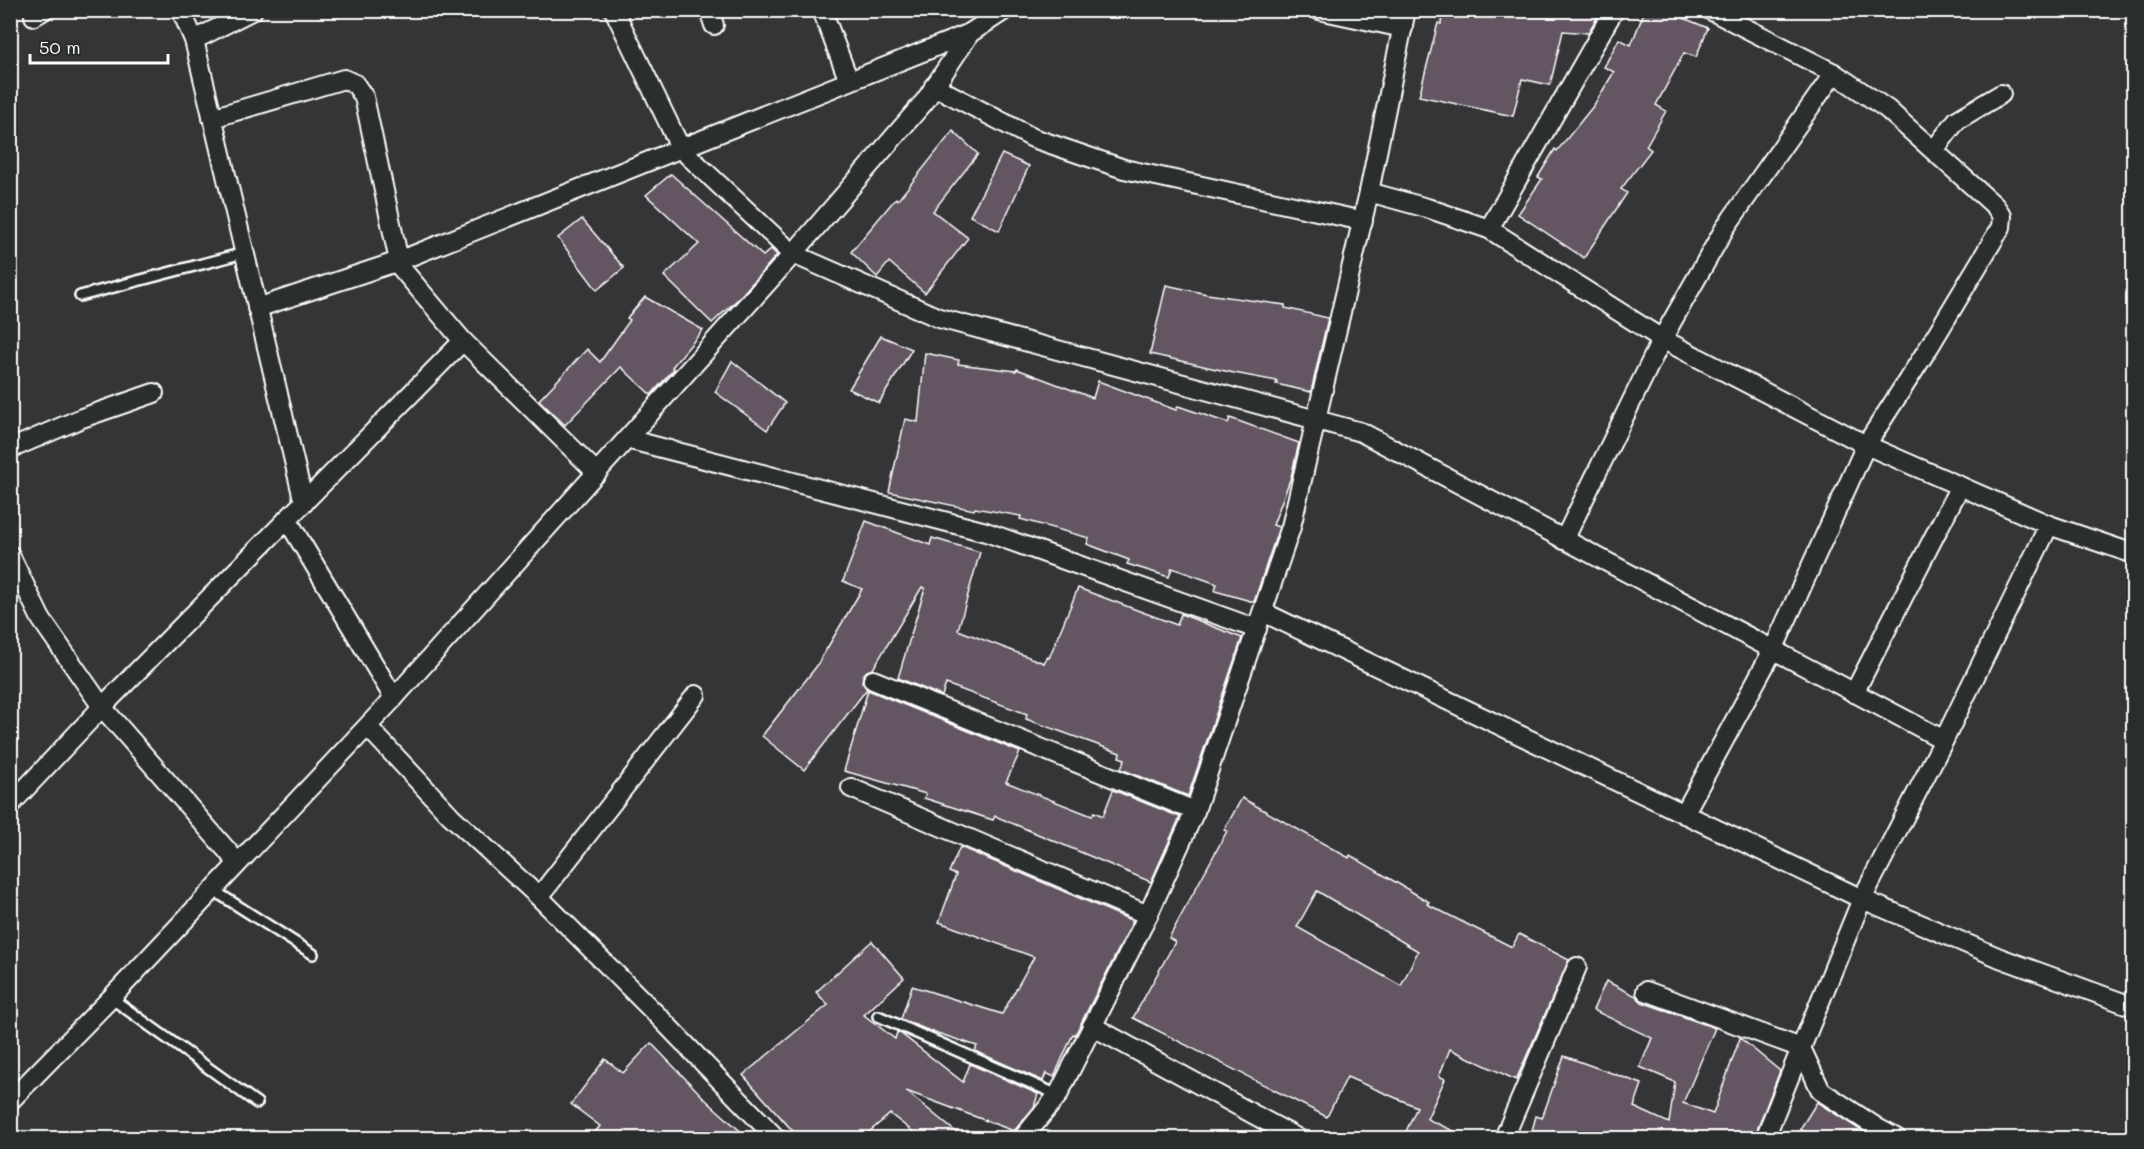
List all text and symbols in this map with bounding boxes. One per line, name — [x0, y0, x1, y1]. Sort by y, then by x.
scale bar — [30, 27, 168, 65]
text: 50 m — [39, 35, 81, 59]

